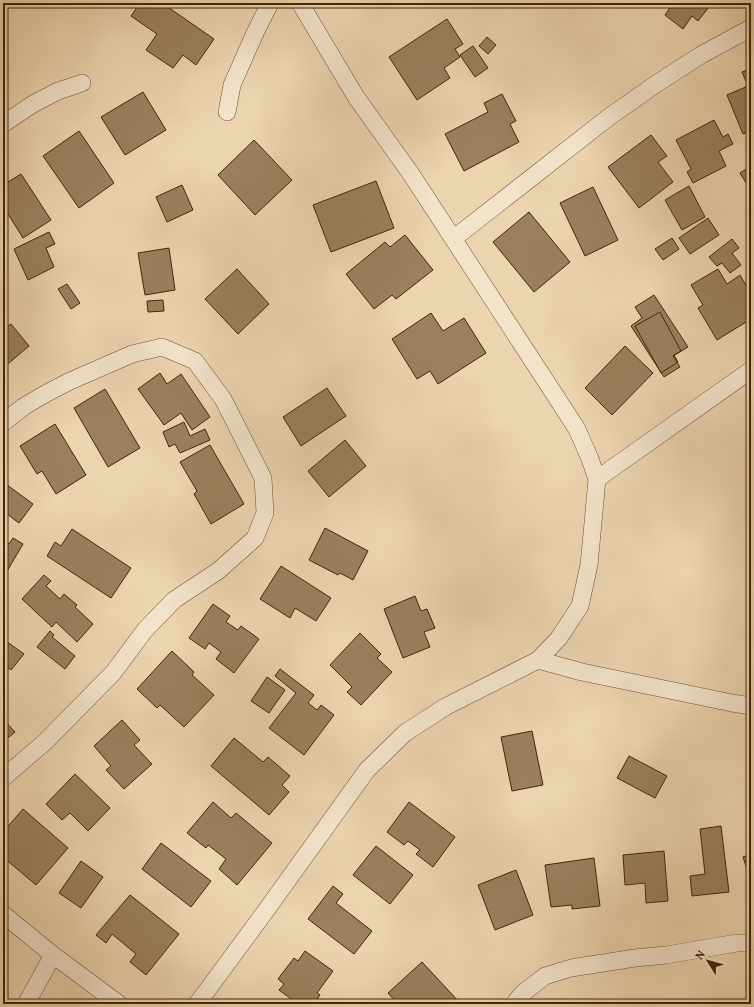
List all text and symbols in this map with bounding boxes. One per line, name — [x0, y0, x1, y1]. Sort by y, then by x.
north arrow — [688, 941, 728, 981]
text: N — [693, 948, 710, 964]

